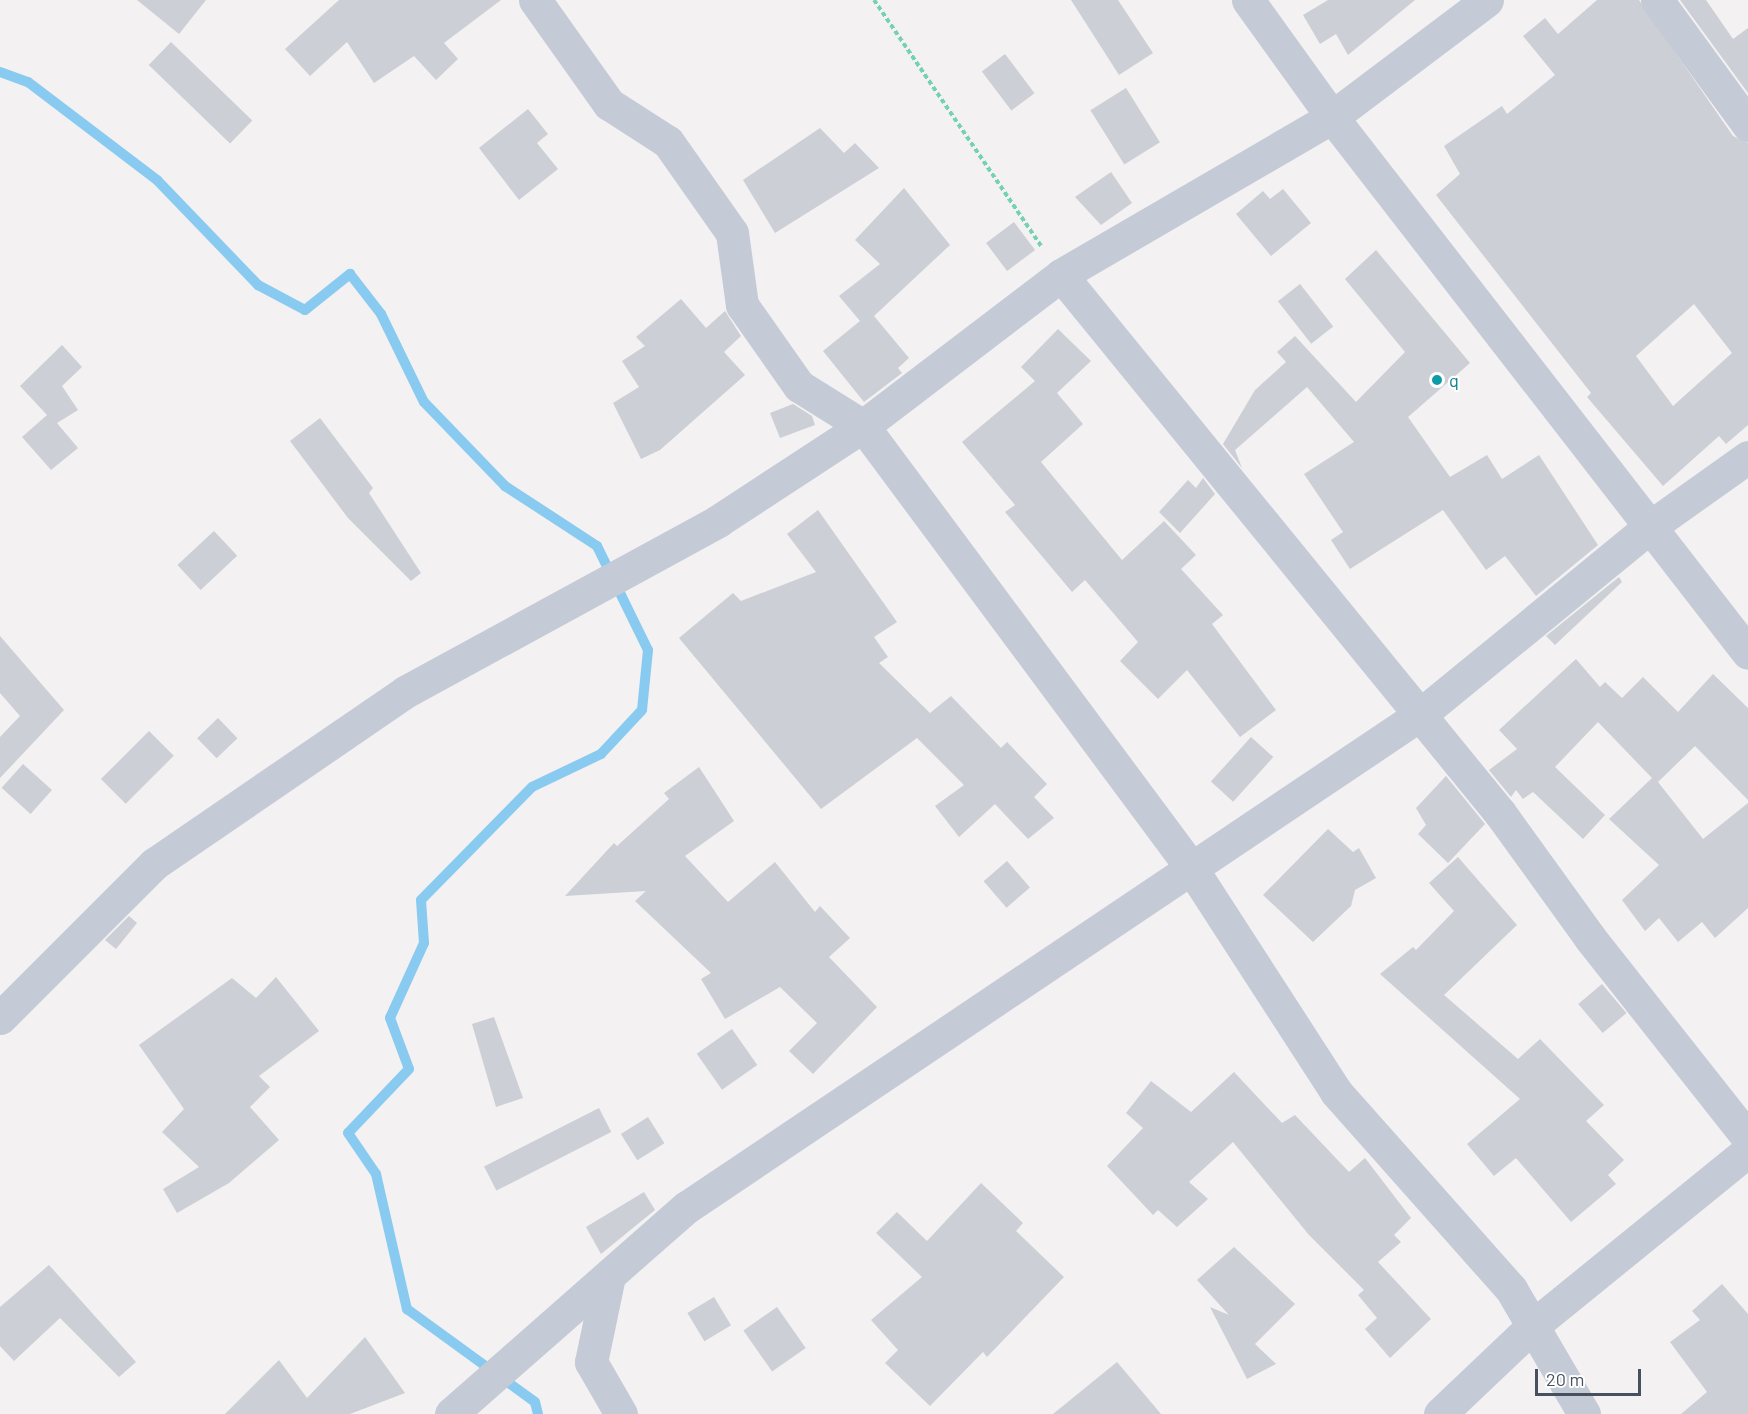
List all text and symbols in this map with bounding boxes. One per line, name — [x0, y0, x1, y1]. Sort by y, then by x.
place label: q — [1449, 369, 1459, 391]
marker: q — [1430, 373, 1444, 387]
scale bar — [1538, 1357, 1644, 1395]
text: 20 m — [1546, 1368, 1584, 1390]

